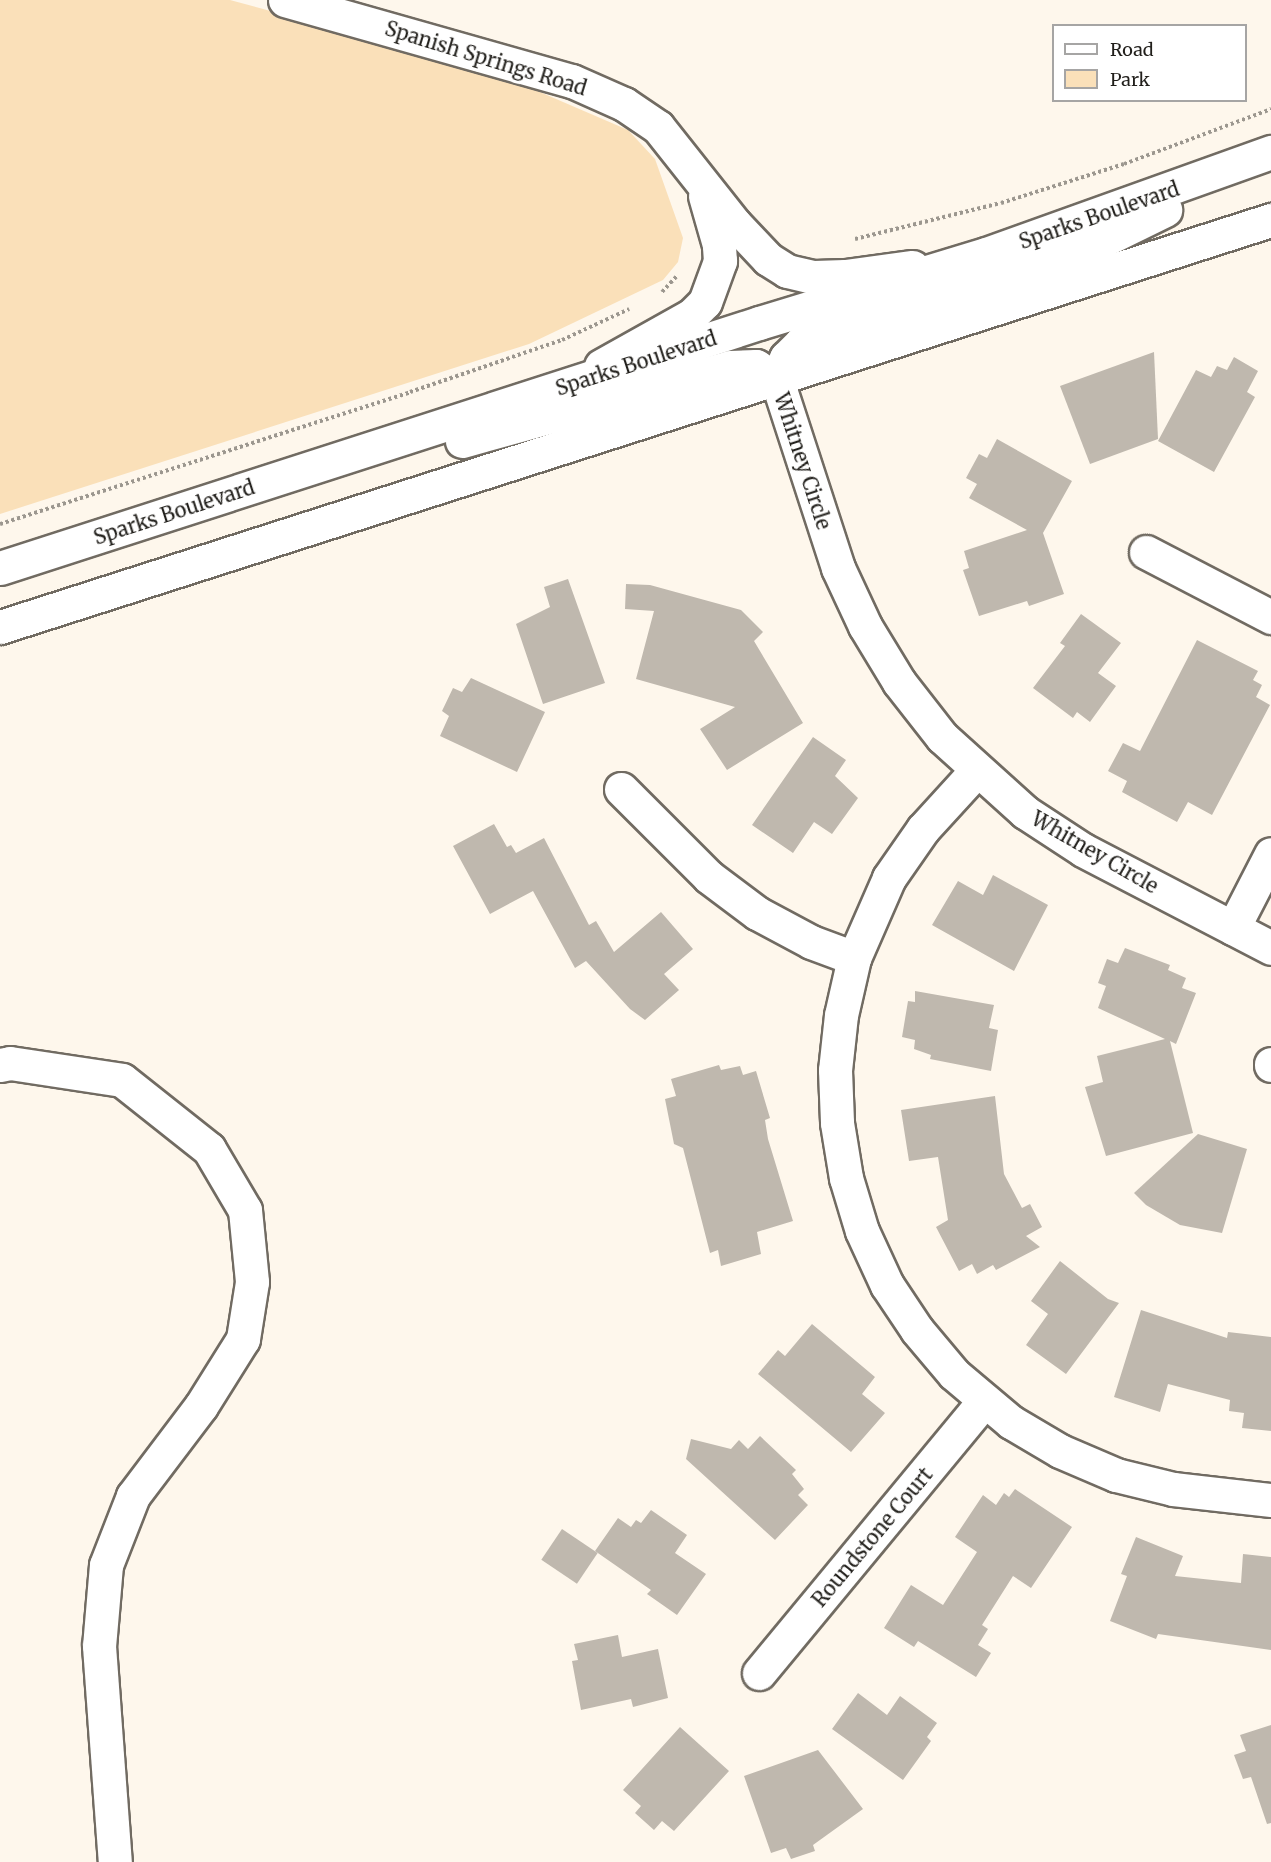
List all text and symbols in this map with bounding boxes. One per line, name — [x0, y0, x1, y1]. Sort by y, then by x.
street label: Spanish Springs Road — [382, 16, 590, 100]
legend — [1052, 24, 1247, 102]
text: Road — [1110, 38, 1154, 61]
text: Park — [1110, 68, 1150, 91]
street label: Sparks Boulevard — [1016, 176, 1182, 254]
street label: Sparks Boulevard — [552, 326, 720, 400]
street label: Whitney Circle — [770, 390, 836, 532]
street label: Sparks Boulevard — [90, 475, 258, 549]
street label: Whitney Circle — [1027, 806, 1163, 898]
street label: Roundstone Court — [807, 1463, 937, 1611]

